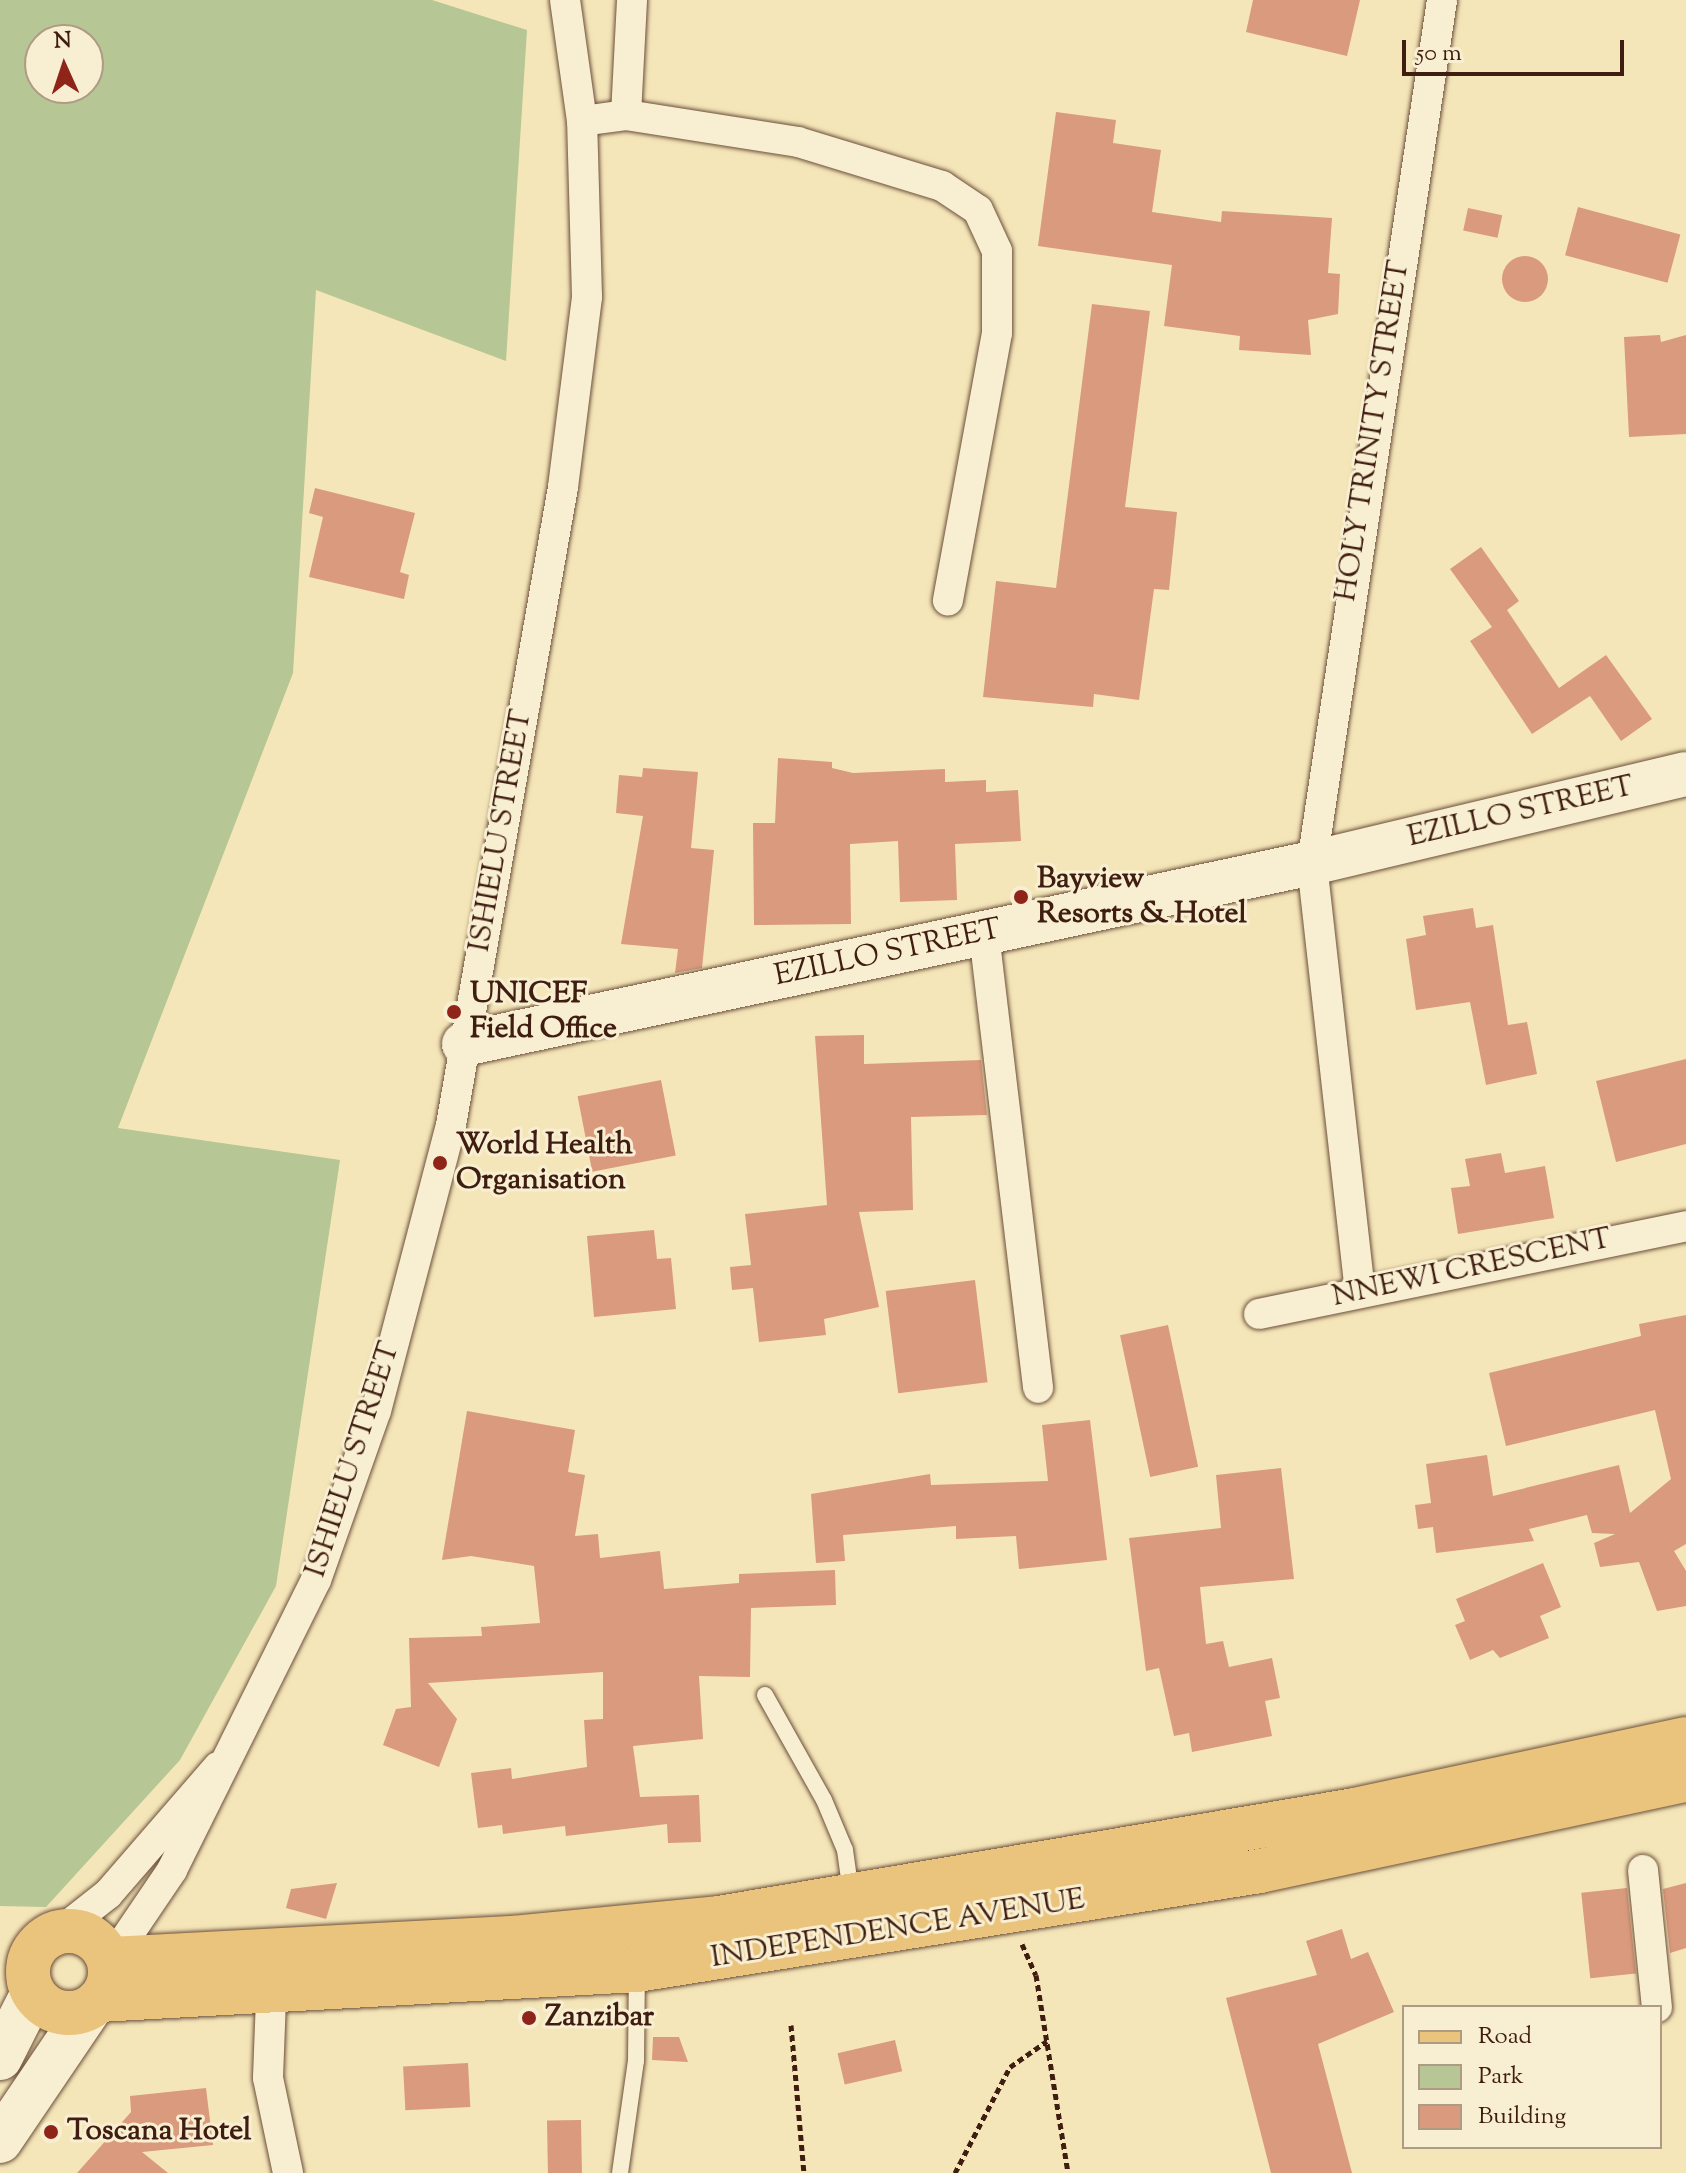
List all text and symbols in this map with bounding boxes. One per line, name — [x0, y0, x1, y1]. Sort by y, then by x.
north arrow — [24, 24, 104, 104]
scale bar — [1406, 24, 1628, 74]
text: N — [53, 26, 72, 58]
text: 50 m — [1416, 37, 1462, 71]
street label: HOLY TRINITY STREET — [1329, 258, 1419, 604]
street label: ISHIELU STREET — [463, 707, 541, 955]
street label: EZILLO STREET — [1404, 769, 1638, 857]
place label: Bayview Resorts & Hotel — [1037, 862, 1247, 932]
marker: Bayview Resorts & Hotel — [1012, 888, 1030, 906]
street label: EZILLO STREET — [771, 912, 1005, 996]
place label: UNICEF Field Office — [470, 977, 617, 1048]
marker: UNICEF Field Office — [445, 1003, 463, 1021]
place label: World Health Organisation — [456, 1128, 633, 1198]
marker: World Health Organisation — [431, 1154, 449, 1172]
street label: NNEWI CRESCENT — [1329, 1222, 1615, 1316]
street label: ISHIELU STREET — [299, 1338, 409, 1582]
street label: INDEPENDENCE AVENUE — [708, 1883, 1088, 1977]
place label: Zanzibar — [545, 2000, 654, 2036]
legend — [1402, 2005, 1662, 2149]
marker: Zanzibar — [520, 2009, 538, 2027]
text: Road — [1478, 2020, 1532, 2054]
text: Park — [1478, 2060, 1524, 2094]
text: Building — [1478, 2100, 1566, 2134]
place label: Toscana Hotel — [67, 2114, 251, 2150]
marker: Toscana Hotel — [42, 2123, 60, 2141]

